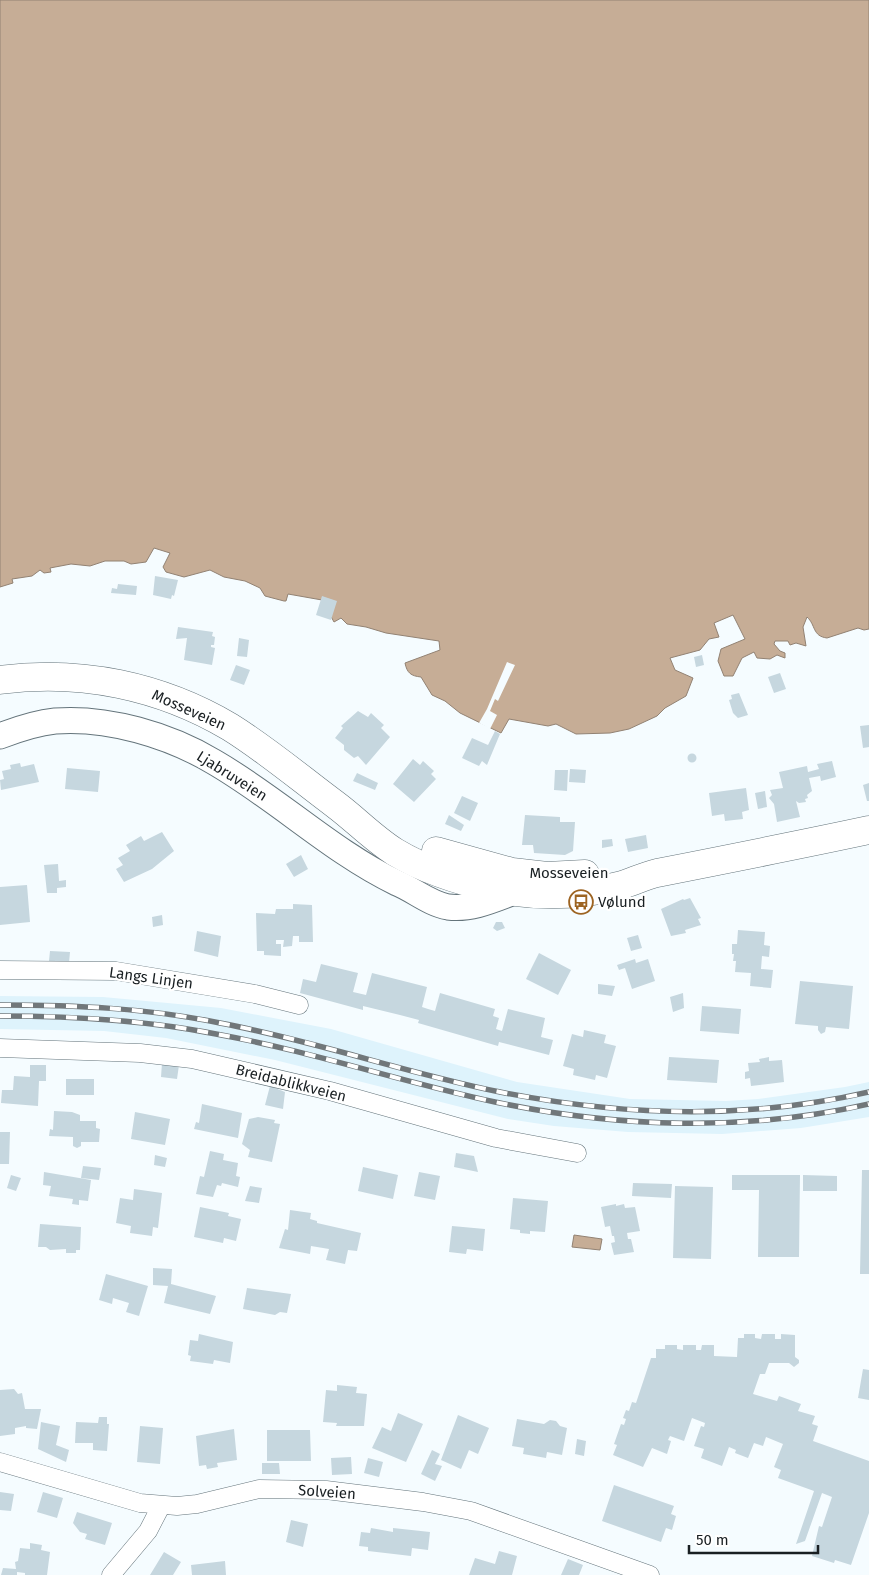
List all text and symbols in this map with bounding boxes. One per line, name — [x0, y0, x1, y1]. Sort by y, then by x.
street label: Mosseveien — [149, 686, 229, 734]
street label: Ljabruveien — [193, 747, 271, 805]
street label: Mosseveien — [529, 864, 609, 882]
bus stop icon: Vølund — [568, 889, 594, 915]
place label: Vølund — [598, 893, 646, 911]
street label: Langs Linjen — [108, 963, 194, 993]
street label: Breidablikkveien — [234, 1061, 348, 1105]
street label: Solveien — [298, 1481, 356, 1503]
scale bar — [689, 1522, 818, 1554]
text: 50 m — [696, 1531, 729, 1549]

